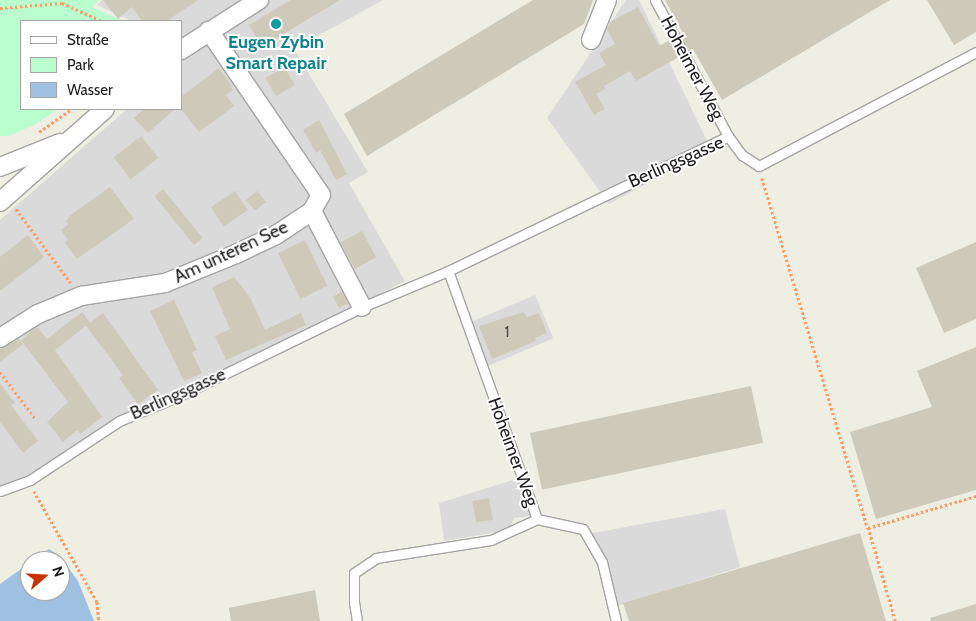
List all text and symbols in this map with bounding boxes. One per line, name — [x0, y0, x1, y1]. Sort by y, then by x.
street label: Hoheimer Weg — [656, 12, 728, 124]
marker: Eugen Zybin Smart Repair — [270, 18, 282, 30]
legend — [20, 20, 182, 110]
text: Straße — [67, 31, 109, 49]
place label: Eugen Zybin Smart Repair — [226, 32, 326, 74]
text: Park — [67, 56, 94, 74]
text: Wasser — [67, 81, 113, 99]
street label: Berlingsgasse — [625, 131, 727, 193]
street label: Am unteren See — [171, 216, 291, 288]
house number: 1 — [505, 324, 509, 342]
street label: Berlingsgasse — [127, 363, 229, 425]
street label: Hoheimer Weg — [483, 395, 543, 509]
north arrow — [20, 551, 70, 601]
text: N — [48, 564, 68, 579]

